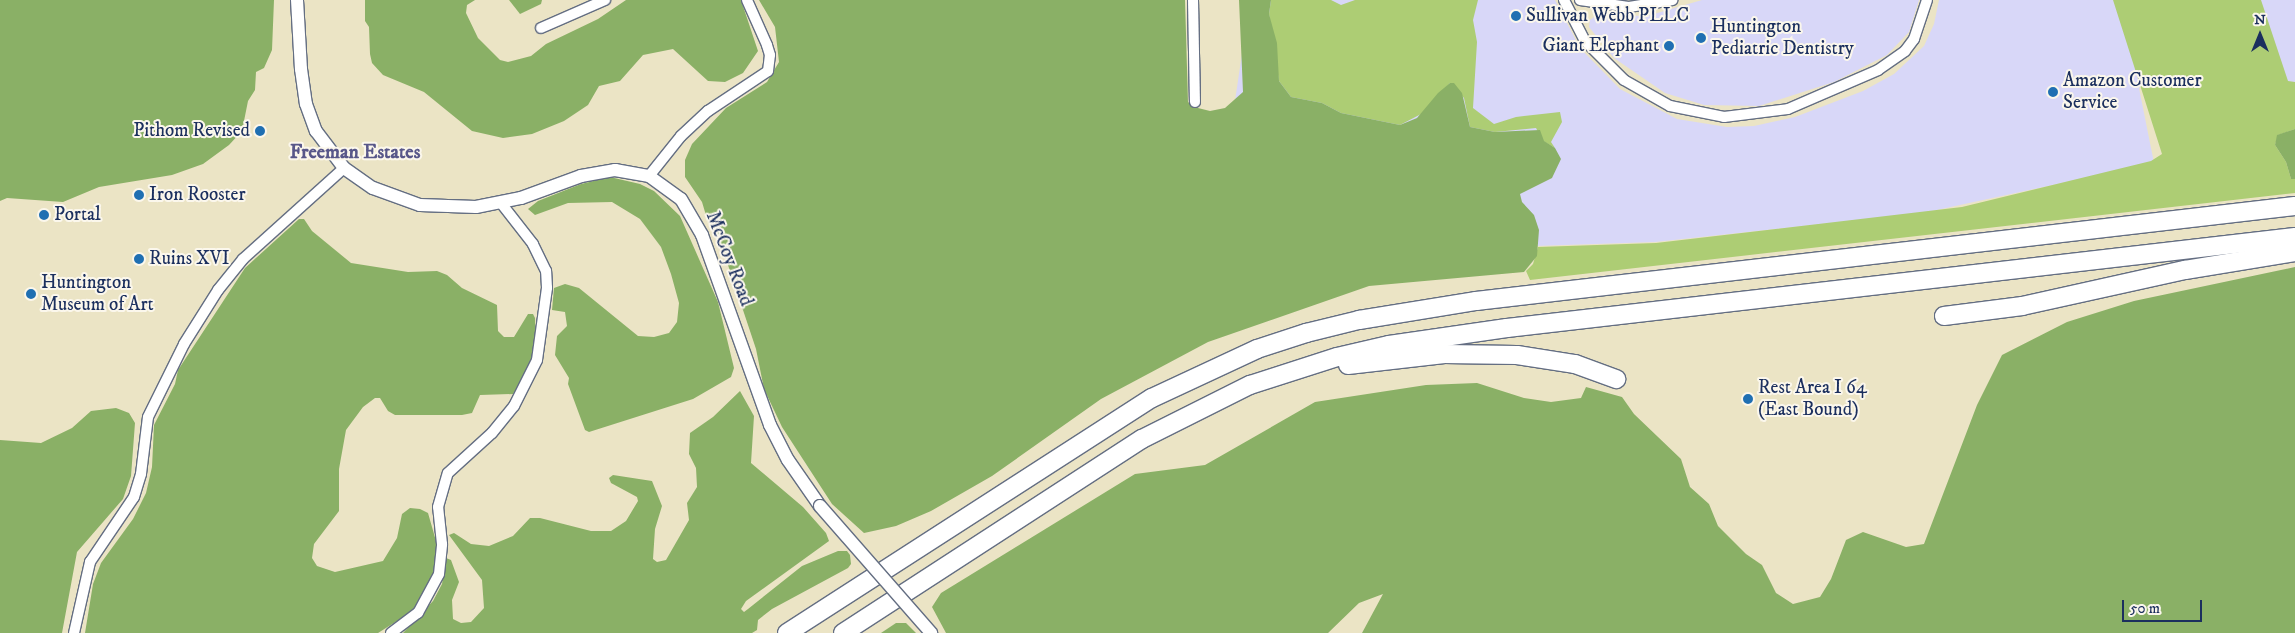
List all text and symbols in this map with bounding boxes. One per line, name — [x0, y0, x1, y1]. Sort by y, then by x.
place label: Sullivan Webb PLLC — [1526, 5, 1689, 27]
marker: Sullivan Webb PLLC — [1510, 10, 1522, 22]
north arrow — [2235, 10, 2285, 60]
text: N — [2254, 11, 2266, 29]
place label: Huntington Pediatric Dentistry — [1711, 16, 1854, 60]
marker: Huntington Pediatric Dentistry — [1695, 32, 1707, 44]
place label: Giant Elephant — [1542, 35, 1659, 57]
marker: Giant Elephant — [1663, 40, 1675, 52]
place label: Amazon Customer Service — [2063, 70, 2202, 114]
marker: Amazon Customer Service — [2047, 86, 2059, 98]
place label: Pithom Revised — [133, 120, 250, 142]
marker: Pithom Revised — [254, 125, 266, 137]
district label: Freeman Estates — [290, 140, 420, 164]
place label: Iron Rooster — [149, 184, 246, 206]
marker: Iron Rooster — [133, 189, 145, 201]
place label: Portal — [54, 204, 101, 226]
street label: McCoy Road — [701, 208, 757, 310]
marker: Portal — [38, 209, 50, 221]
place label: Ruins XVI — [149, 248, 230, 270]
marker: Ruins XVI — [133, 253, 145, 265]
place label: Huntington Museum of Art — [41, 272, 154, 316]
marker: Huntington Museum of Art — [25, 288, 37, 300]
place label: Rest Area I 64 (East Bound) — [1758, 377, 1867, 421]
marker: Rest Area I 64 (East Bound) — [1742, 393, 1754, 405]
scale bar — [2125, 590, 2205, 622]
text: 50 m — [2130, 599, 2160, 618]

